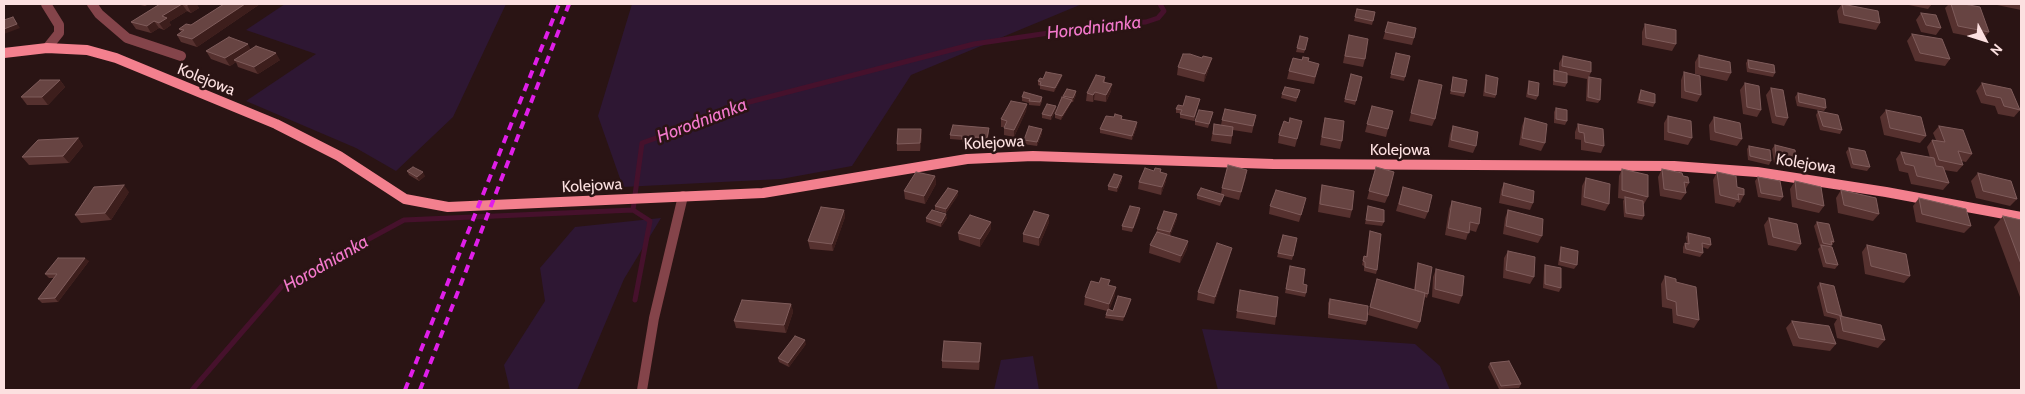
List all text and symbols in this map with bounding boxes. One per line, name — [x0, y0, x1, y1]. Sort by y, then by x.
water label: Horodnianka — [1046, 11, 1142, 45]
north arrow — [1960, 15, 2010, 65]
text: N — [1986, 40, 2007, 59]
street label: Kolejowa — [174, 60, 238, 100]
water label: Horodnianka — [654, 94, 750, 148]
street label: Kolejowa — [963, 132, 1025, 154]
street label: Kolejowa — [1370, 140, 1430, 160]
street label: Kolejowa — [1775, 150, 1837, 178]
street label: Kolejowa — [561, 175, 623, 197]
water label: Horodnianka — [279, 231, 373, 297]

